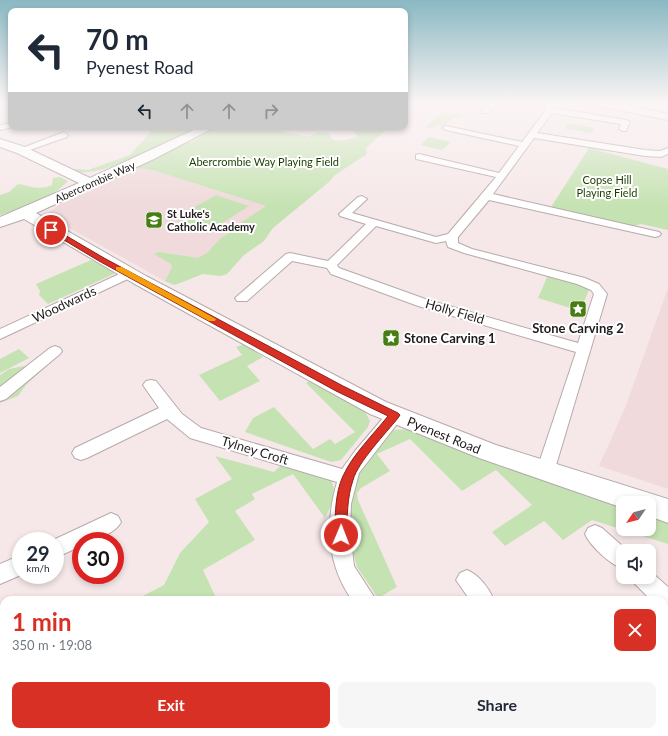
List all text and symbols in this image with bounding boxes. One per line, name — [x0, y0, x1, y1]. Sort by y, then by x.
text: 70 m — [86, 22, 149, 56]
icon: left — [20, 24, 72, 76]
text: Pyenest Road — [86, 56, 194, 78]
icon: left — [134, 100, 156, 122]
icon: ahead — [176, 100, 198, 122]
icon: ahead — [218, 100, 240, 122]
icon: right — [260, 100, 282, 122]
park label: Abercrombie Way Playing Field — [189, 155, 339, 168]
street label: Abercrombie Way — [53, 158, 137, 205]
park label: Copse Hill Playing Field — [577, 173, 637, 199]
place label: St Luke's Catholic Academy — [167, 207, 255, 233]
school or university icon: St Luke's Catholic Academy — [144, 210, 164, 230]
pin — [34, 213, 68, 247]
icon: arrive — [40, 219, 62, 241]
street label: Woodwards — [29, 282, 99, 326]
street label: Holly Field — [424, 295, 486, 327]
place icon: Stone Carving 2 — [568, 299, 588, 319]
place label: Stone Carving 2 — [532, 320, 624, 336]
place icon: Stone Carving 1 — [381, 328, 401, 348]
place label: Stone Carving 1 — [404, 330, 496, 346]
street label: Pyenest Road — [405, 413, 483, 457]
street label: Tylney Croft — [220, 432, 291, 468]
north arrow — [616, 496, 656, 536]
map controls — [616, 496, 656, 584]
position arrow — [320, 514, 362, 556]
speed limit sign: 30 — [72, 532, 124, 584]
text: 29 — [26, 541, 50, 565]
button: sound — [616, 544, 656, 584]
text: km/h — [26, 562, 50, 574]
text: 1 min — [12, 607, 72, 636]
button: close — [614, 609, 656, 651]
text: 350 m · 19:08 — [12, 637, 92, 653]
button: Exit — [12, 682, 330, 728]
button: Share — [338, 682, 656, 728]

